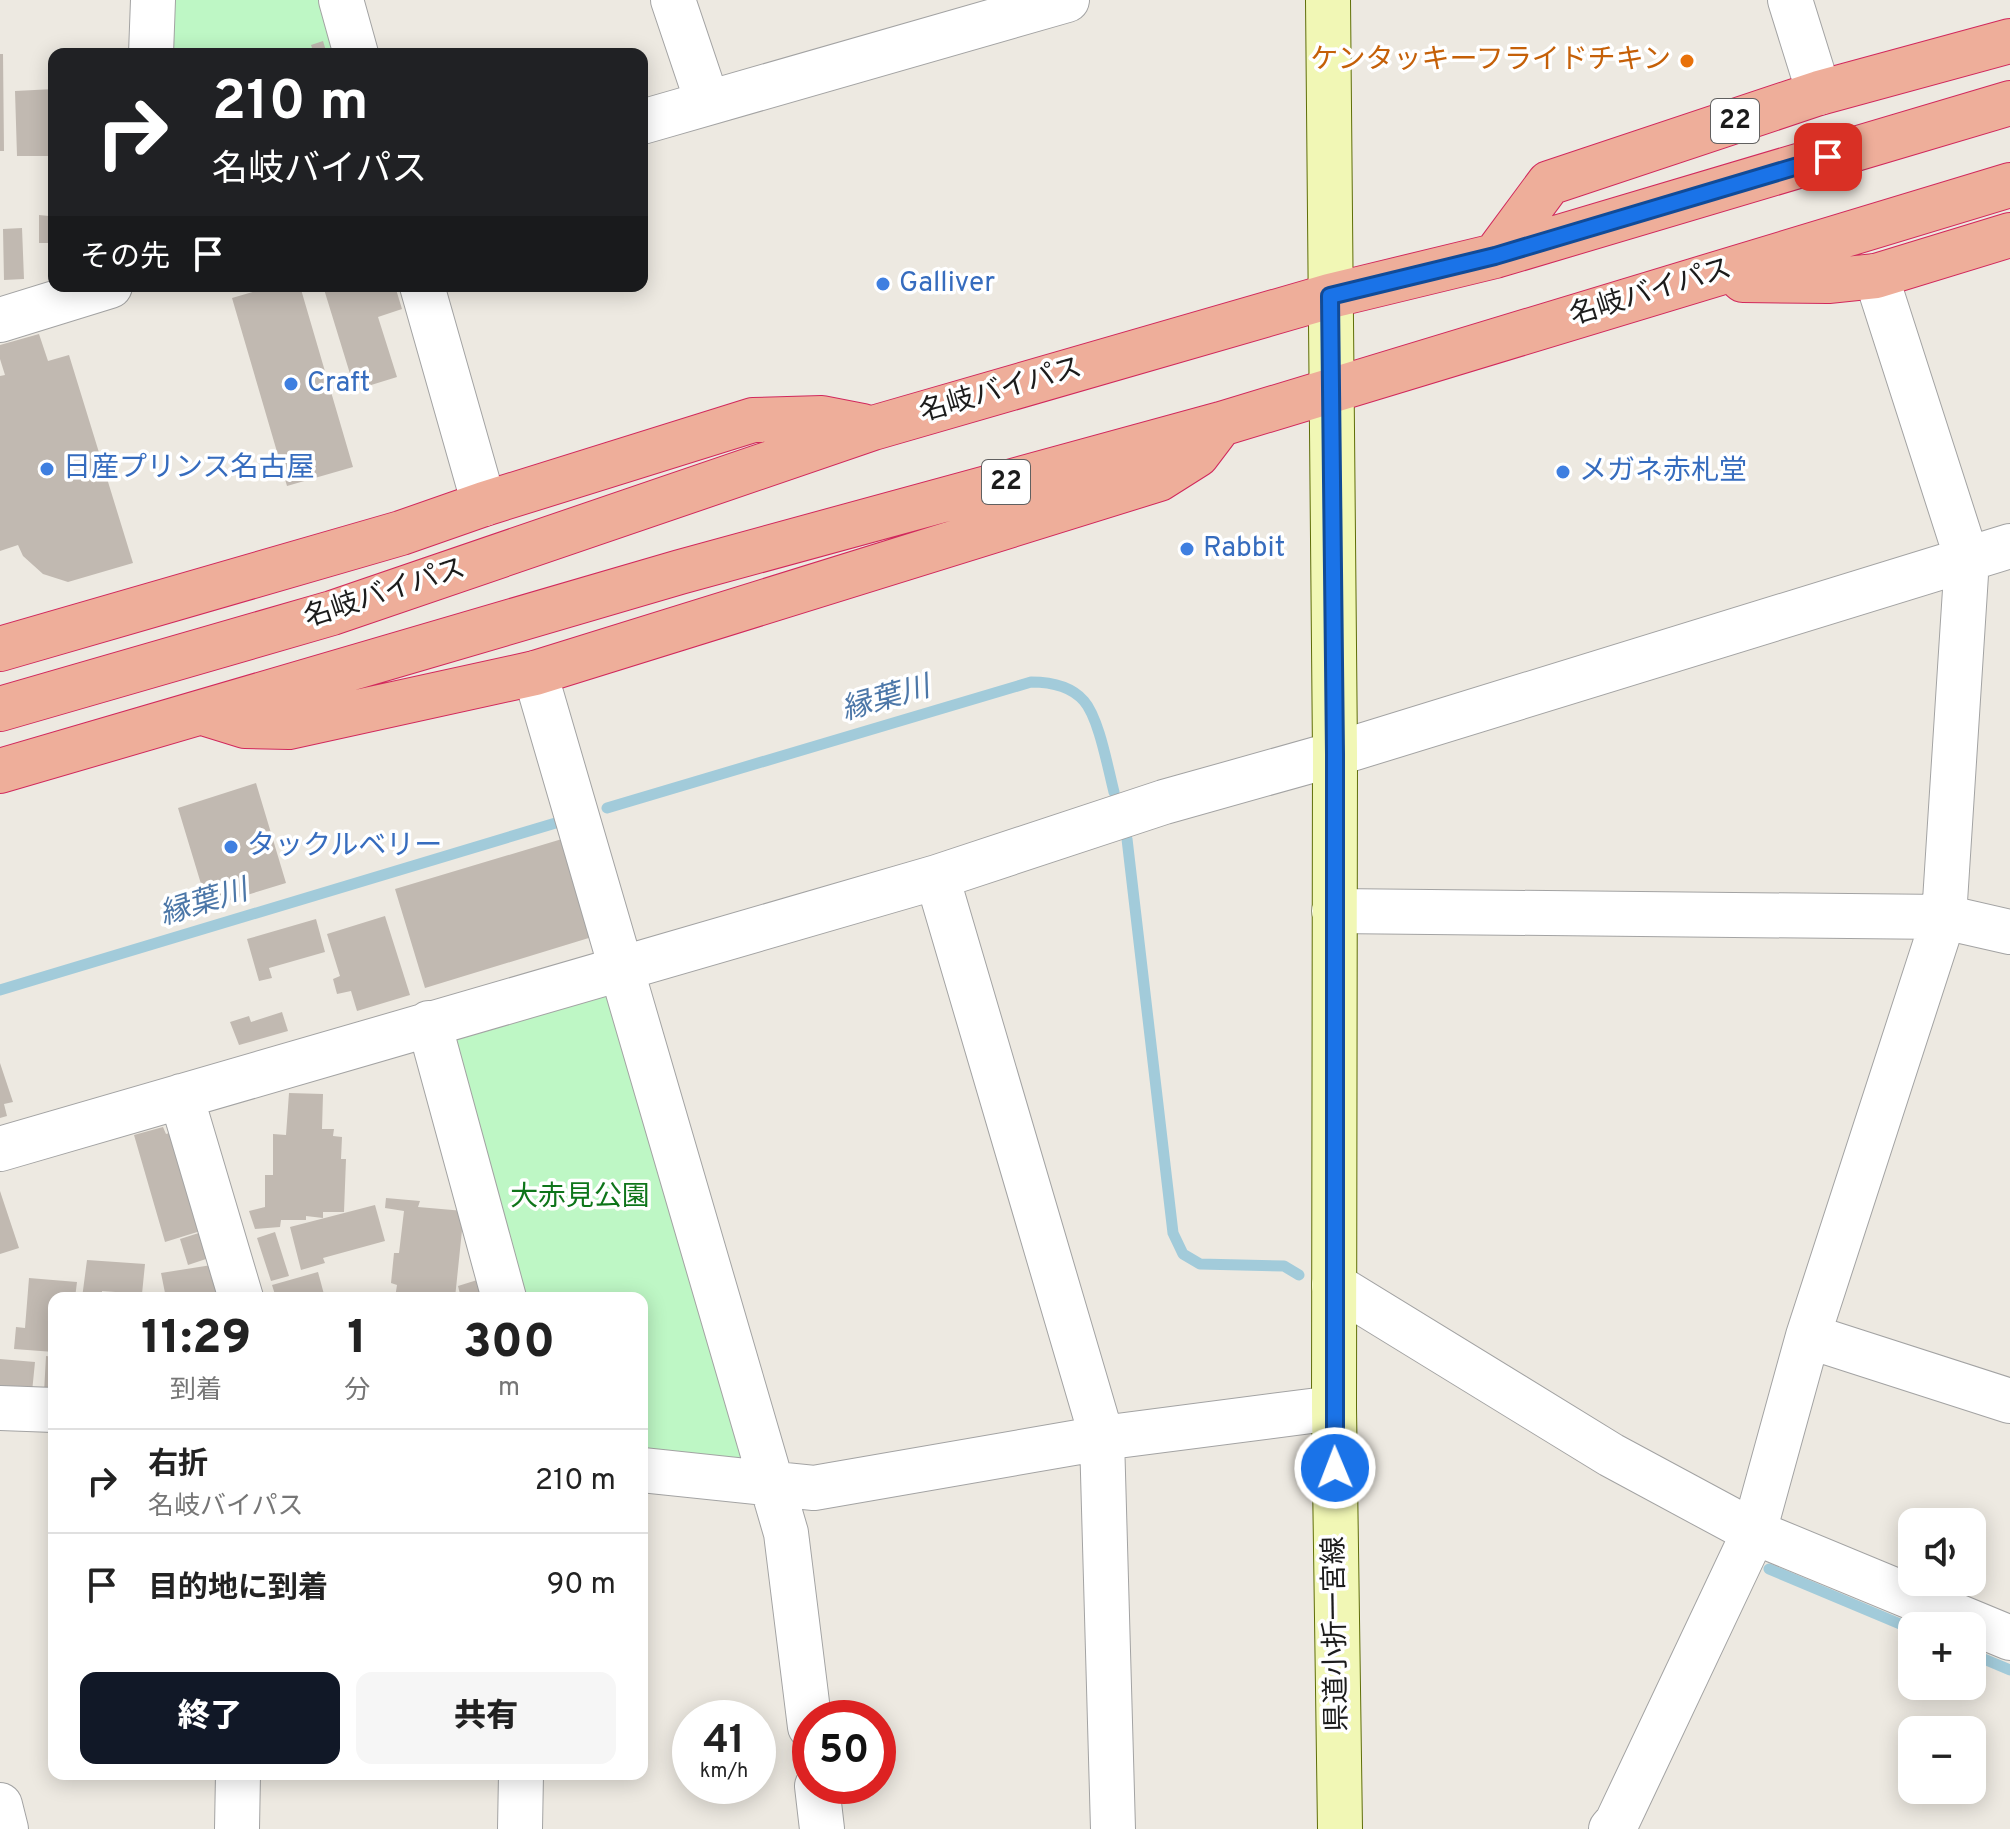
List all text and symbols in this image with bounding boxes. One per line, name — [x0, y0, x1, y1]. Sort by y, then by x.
place label: ケンタッキーフライドチキン — [1310, 43, 1671, 79]
marker: ケンタッキーフライドチキン — [1678, 52, 1696, 70]
text: 210 m — [212, 69, 369, 139]
icon: right — [80, 80, 184, 184]
road number: 22 — [1711, 99, 1759, 143]
pin — [1794, 123, 1862, 191]
icon: arrive — [1806, 135, 1850, 179]
text: 名岐バイパス — [212, 148, 427, 194]
icon: arrive — [186, 232, 230, 276]
text: その先 — [80, 240, 170, 277]
street label: 名岐バイパス — [1566, 251, 1736, 335]
place label: Galliver — [899, 266, 995, 302]
marker: Galliver — [874, 275, 892, 293]
street label: 名岐バイパス — [916, 351, 1086, 431]
place label: Craft — [307, 366, 370, 402]
marker: Craft — [282, 375, 300, 393]
place label: 日産プリンス名古屋 — [63, 451, 314, 487]
place label: メガネ赤札堂 — [1579, 454, 1747, 490]
marker: 日産プリンス名古屋 — [38, 460, 56, 478]
road number: 22 — [982, 460, 1030, 504]
marker: メガネ赤札堂 — [1554, 463, 1572, 481]
place label: Rabbit — [1203, 531, 1285, 567]
marker: Rabbit — [1178, 540, 1196, 558]
street label: 名岐バイパス — [300, 551, 470, 637]
water label: 縁葉川 — [838, 669, 937, 730]
place label: タックルベリー — [247, 829, 442, 865]
marker: タックルベリー — [222, 838, 240, 856]
water label: 縁葉川 — [156, 872, 255, 935]
park label: 大赤見公園 — [510, 1180, 650, 1216]
text: 11:29 — [141, 1310, 251, 1370]
text: 1 — [347, 1310, 367, 1370]
text: 300 — [463, 1314, 555, 1374]
text: m — [498, 1372, 520, 1405]
text: 到着 — [170, 1375, 222, 1408]
text: 分 — [344, 1375, 370, 1408]
position arrow — [1293, 1426, 1377, 1510]
text: 右折 — [148, 1447, 208, 1484]
icon: right — [80, 1459, 124, 1503]
text: 210 m — [535, 1463, 616, 1500]
text: 名岐バイパス — [148, 1491, 303, 1524]
map controls — [1898, 1508, 1986, 1804]
button: sound — [1898, 1508, 1986, 1596]
street label: 県道小折一宮線 — [1317, 1536, 1357, 1732]
icon: arrive — [80, 1563, 124, 1607]
text: 90 m — [547, 1567, 616, 1604]
text: 目的地に到着 — [148, 1571, 328, 1608]
button: + — [1898, 1612, 1986, 1700]
button: 終了 — [80, 1672, 340, 1764]
button: 共有 — [356, 1672, 616, 1764]
speed limit sign: 50 — [792, 1700, 896, 1804]
button: − — [1898, 1716, 1986, 1804]
text: 41 — [703, 1717, 745, 1767]
text: km/h — [700, 1759, 748, 1785]

